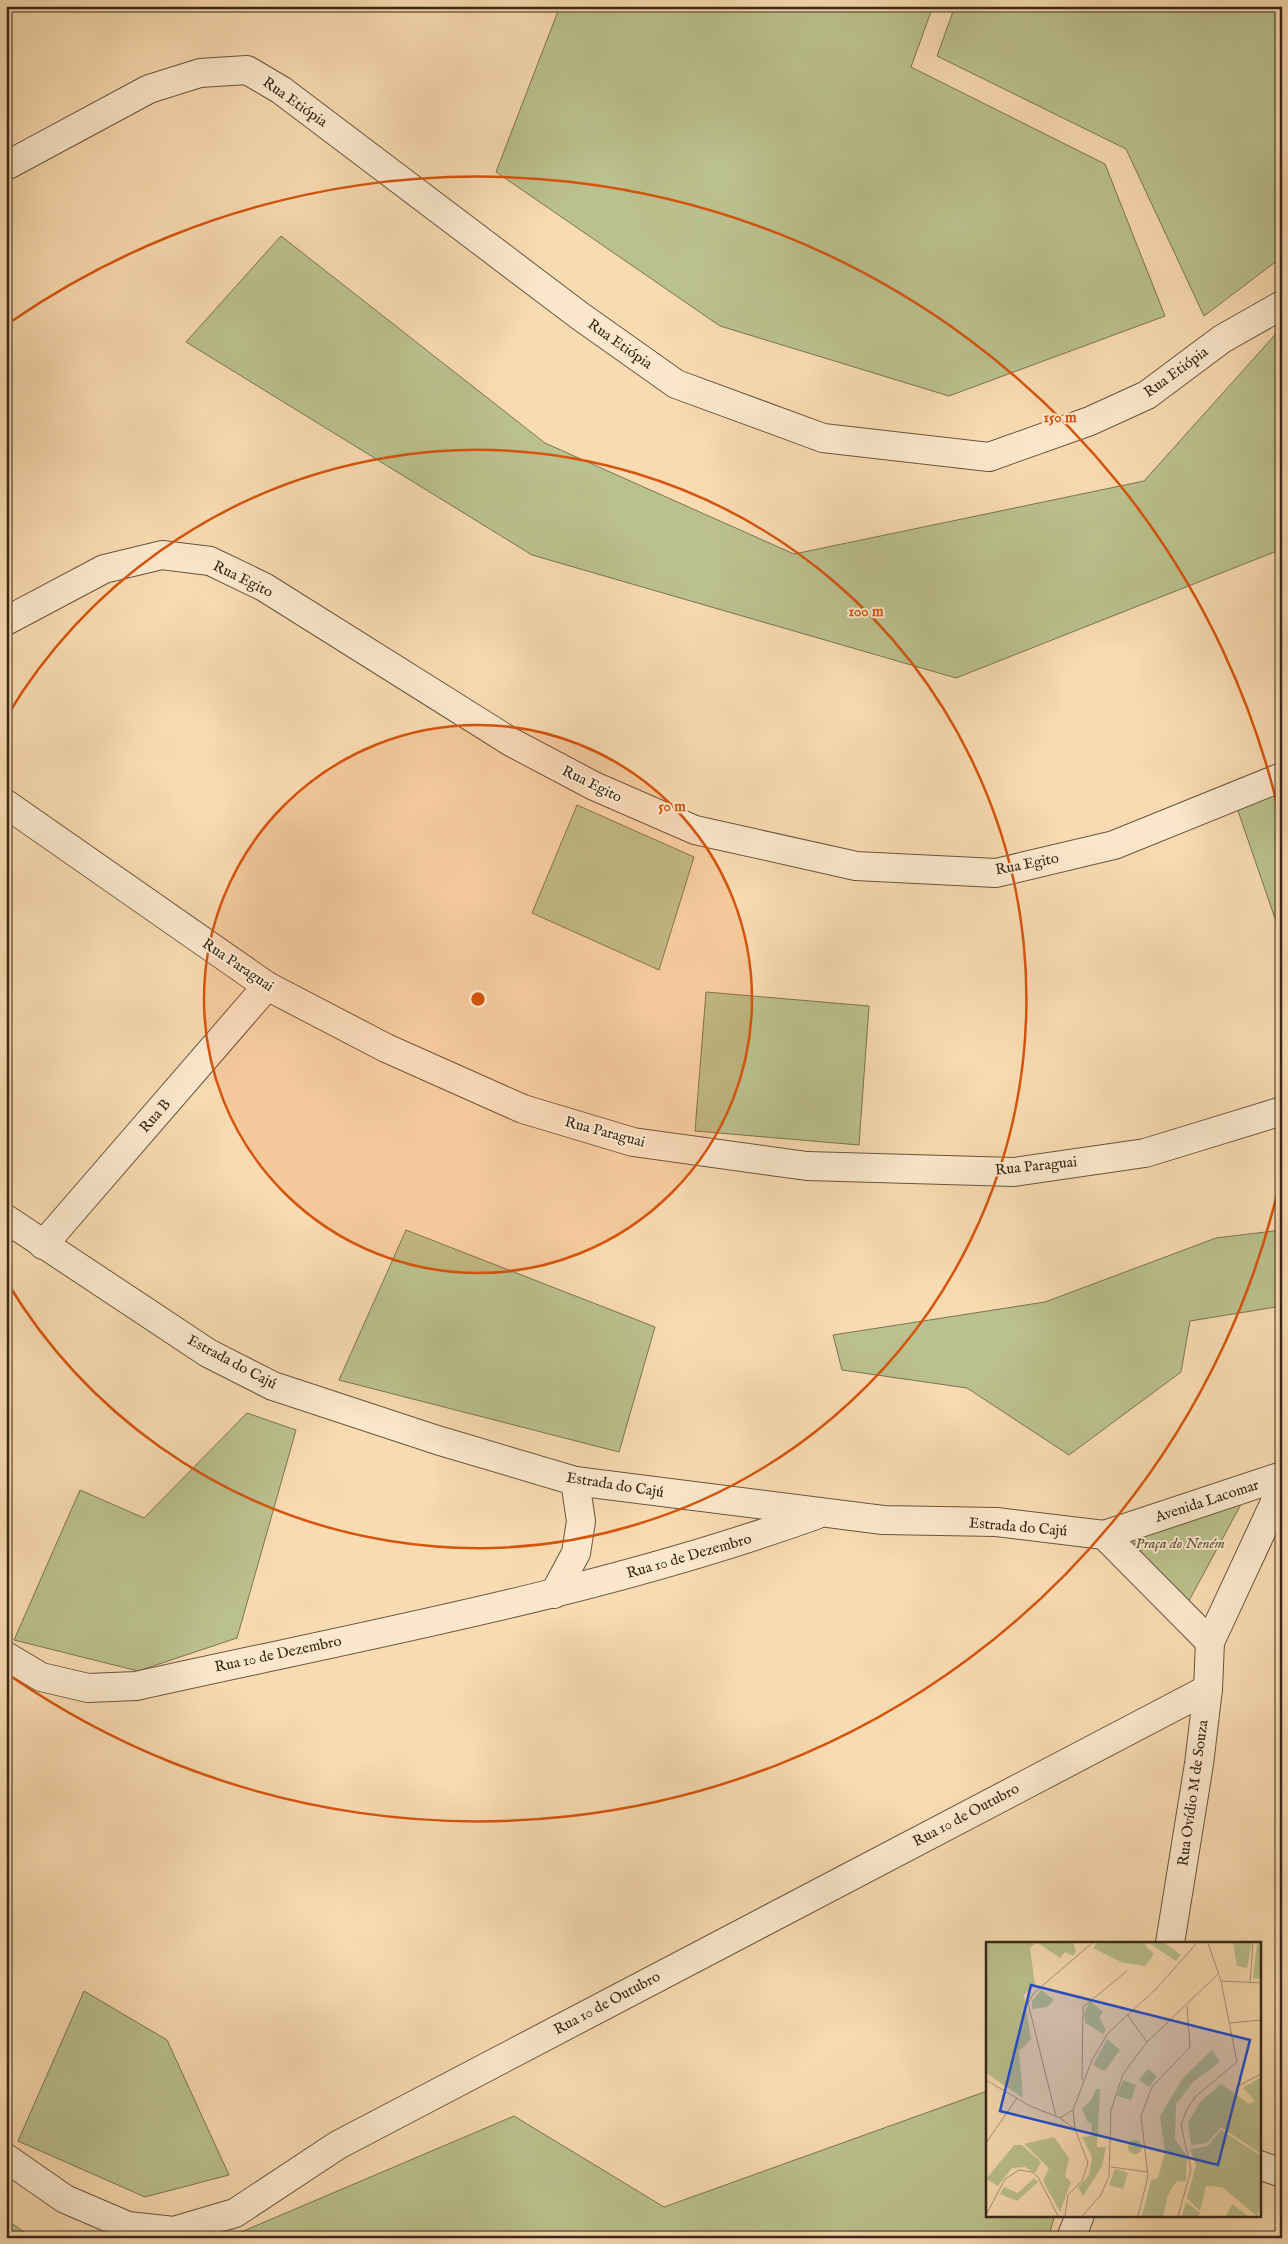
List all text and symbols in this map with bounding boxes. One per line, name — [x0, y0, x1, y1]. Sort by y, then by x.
street label: Rua Etiópia — [259, 73, 332, 132]
street label: Rua Etiópia — [584, 315, 657, 374]
street label: Rua Etiópia — [1140, 342, 1212, 402]
text: 150 m — [1043, 408, 1077, 427]
street label: Rua Egito — [210, 556, 276, 602]
text: 100 m — [848, 602, 884, 621]
street label: Rua Egito — [559, 761, 625, 807]
text: 50 m — [658, 797, 686, 816]
street label: Rua Egito — [993, 849, 1061, 879]
street label: Rua Paraguai — [199, 934, 277, 996]
centre of rings — [469, 990, 487, 1008]
street label: Rua B — [135, 1095, 175, 1137]
street label: Rua Paraguai — [563, 1112, 647, 1152]
street label: Rua Paraguai — [994, 1152, 1078, 1180]
street label: Estrada do Cajú — [184, 1330, 280, 1394]
street label: Estrada do Cajú — [565, 1468, 665, 1502]
street label: Avenida Lacomar — [1152, 1475, 1262, 1527]
street label: Estrada do Cajú — [968, 1513, 1068, 1541]
street label: Rua 10 de Dezembro — [624, 1529, 754, 1583]
park label: Praça do Neném — [1135, 1534, 1225, 1553]
street label: Rua 10 de Dezembro — [213, 1631, 343, 1677]
street label: Rua Ovídio M de Souza — [1173, 1718, 1213, 1867]
street label: Rua 10 de Outubro — [909, 1779, 1023, 1851]
inset map — [986, 1942, 1260, 2216]
street label: Rua 10 de Outubro — [550, 1967, 664, 2039]

